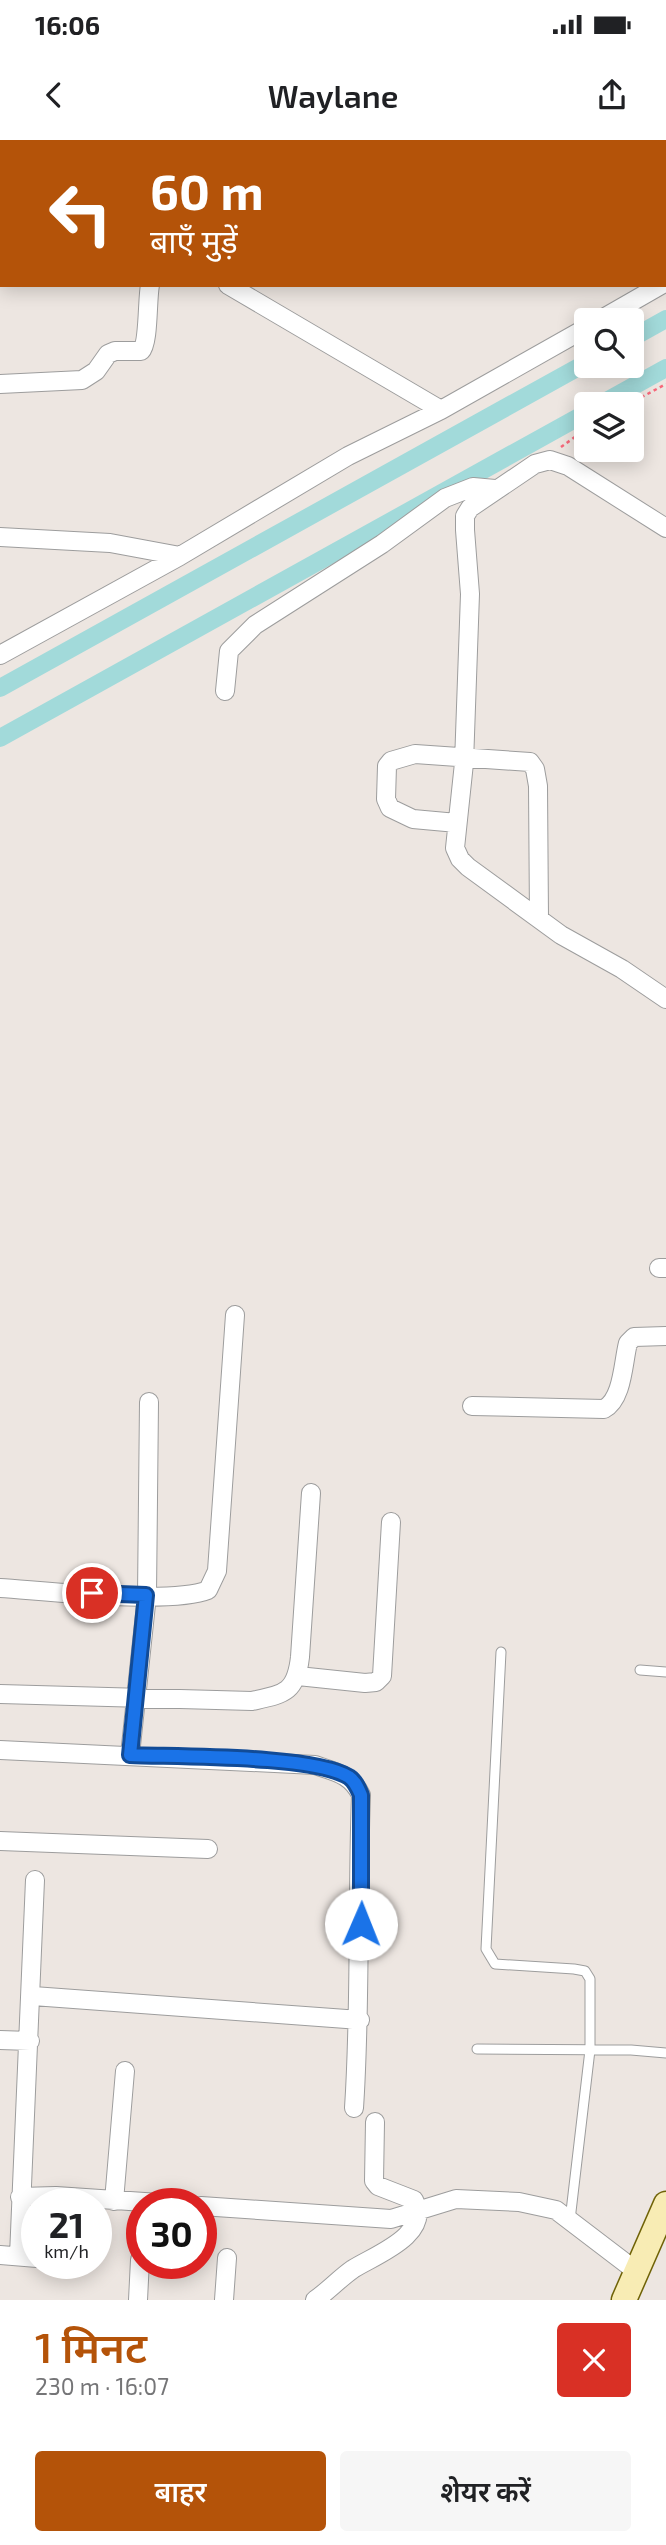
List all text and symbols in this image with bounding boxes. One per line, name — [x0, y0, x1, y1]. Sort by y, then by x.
text: 16:06 — [35, 9, 100, 40]
icon: back — [35, 76, 73, 114]
text: Waylane — [268, 76, 398, 114]
icon: share — [593, 76, 631, 114]
text: 60 m — [150, 161, 264, 220]
icon: left — [35, 168, 126, 259]
text: बाएँ मुड़ें — [150, 221, 238, 259]
map controls — [574, 308, 644, 462]
button: search — [574, 308, 644, 378]
button: layers — [574, 392, 644, 462]
pin — [62, 1563, 122, 1623]
icon: arrive — [73, 1574, 111, 1612]
position arrow — [324, 1887, 398, 1961]
speed limit sign: 30 — [126, 2188, 217, 2279]
text: 21 — [49, 2203, 84, 2245]
text: km/h — [44, 2240, 89, 2262]
text: 1 मिनट — [35, 2321, 147, 2371]
button: close — [557, 2323, 631, 2397]
text: 230 m · 16:07 — [35, 2372, 169, 2400]
button: बाहर — [35, 2451, 326, 2531]
button: शेयर करें — [340, 2451, 631, 2531]

